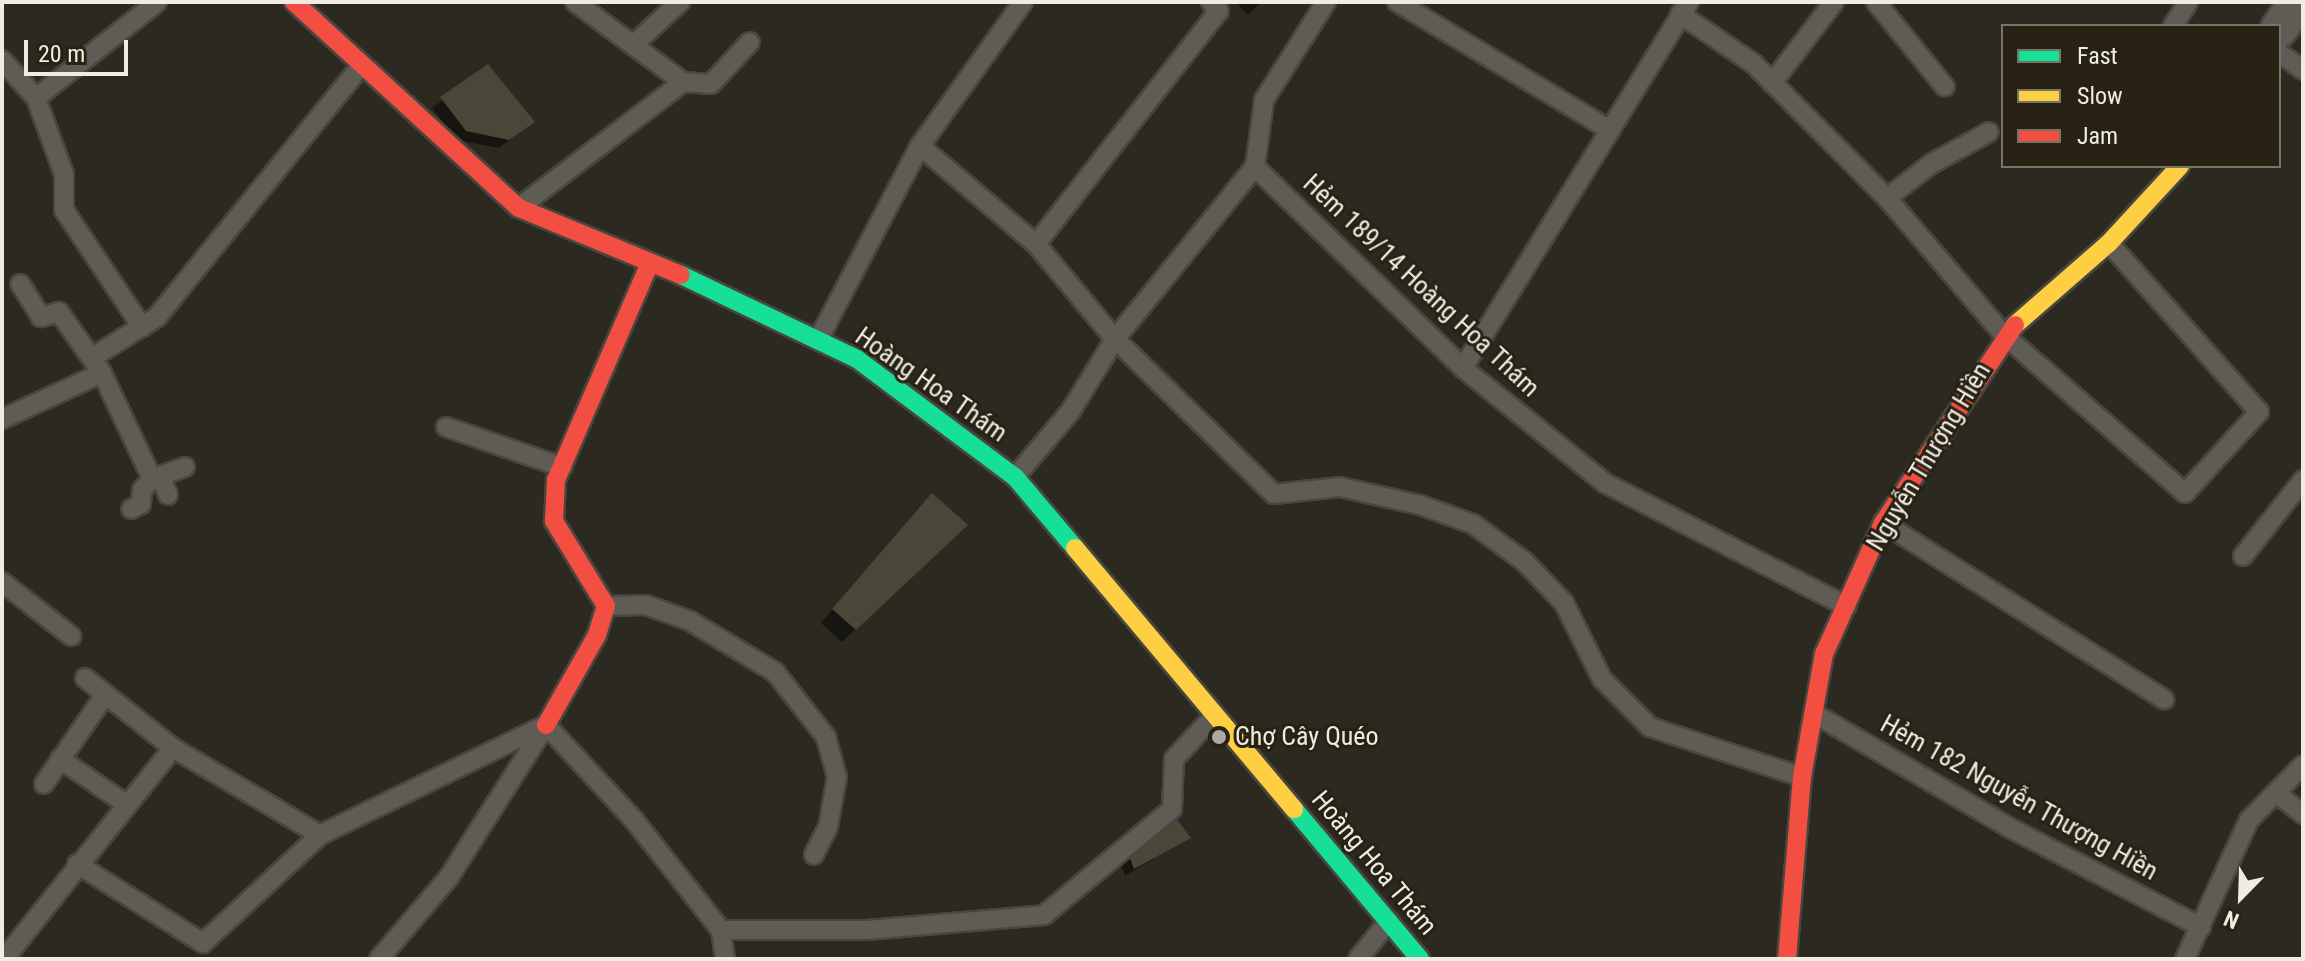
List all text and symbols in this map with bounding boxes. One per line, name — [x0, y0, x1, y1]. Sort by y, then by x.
scale bar — [28, 24, 132, 74]
legend — [2001, 24, 2281, 168]
text: 20 m — [38, 40, 85, 68]
text: Fast — [2077, 42, 2118, 70]
text: Slow — [2077, 82, 2123, 110]
text: Jam — [2077, 122, 2118, 150]
street label: Hẻm 189/14 Hoàng Hoa Thám — [1296, 168, 1546, 404]
street label: Hoàng Hoa Thám — [849, 321, 1013, 449]
street label: Nguyễn Thượng Hiền — [1860, 357, 1998, 557]
street label: Hẻm 182 Nguyễn Thượng Hiền — [1875, 708, 2163, 888]
place label: Chợ Cây Quéo — [1235, 721, 1379, 753]
marker: Chợ Cây Quéo — [1210, 728, 1228, 746]
street label: Hoàng Hoa Thám — [1305, 785, 1443, 941]
north arrow — [2201, 857, 2281, 937]
text: N — [2220, 905, 2243, 934]

